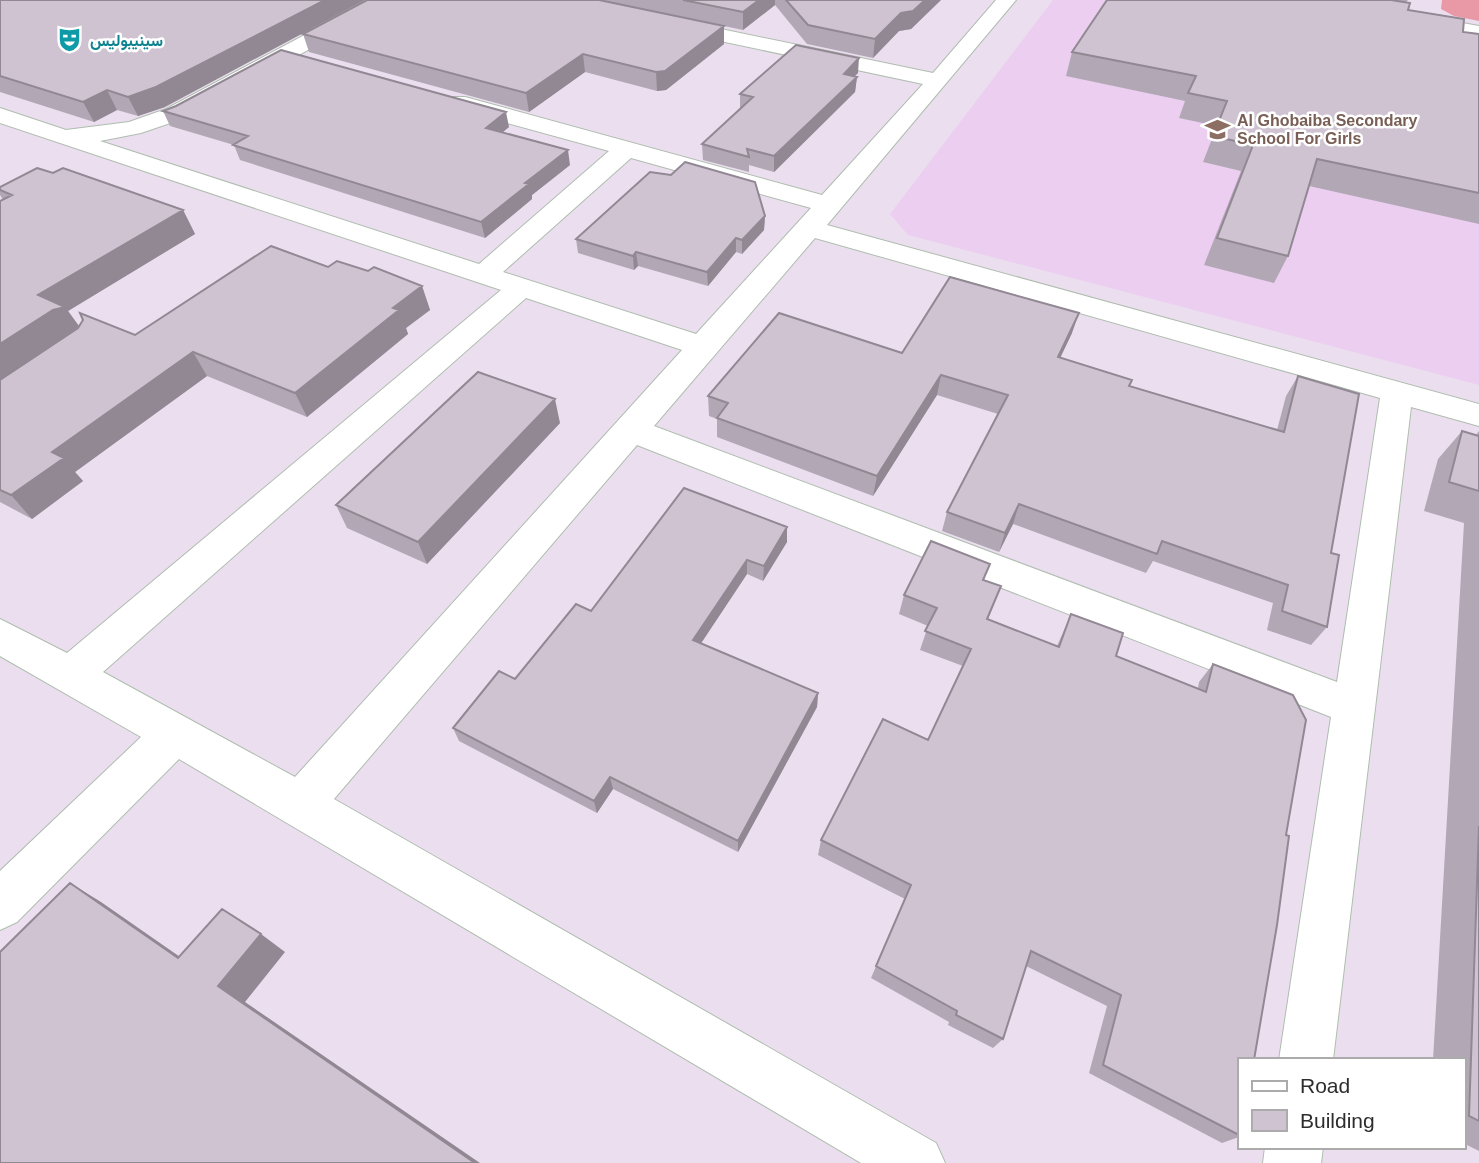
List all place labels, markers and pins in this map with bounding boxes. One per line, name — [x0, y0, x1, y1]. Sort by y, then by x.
theatre icon: سينيبوليس — [56, 26, 84, 54]
place label: سينيبوليس — [90, 32, 163, 51]
place label: Al Ghobaiba Secondary School For Girls — [1237, 112, 1418, 147]
school or university icon: Al Ghobaiba Secondary School For Girls — [1203, 115, 1231, 143]

